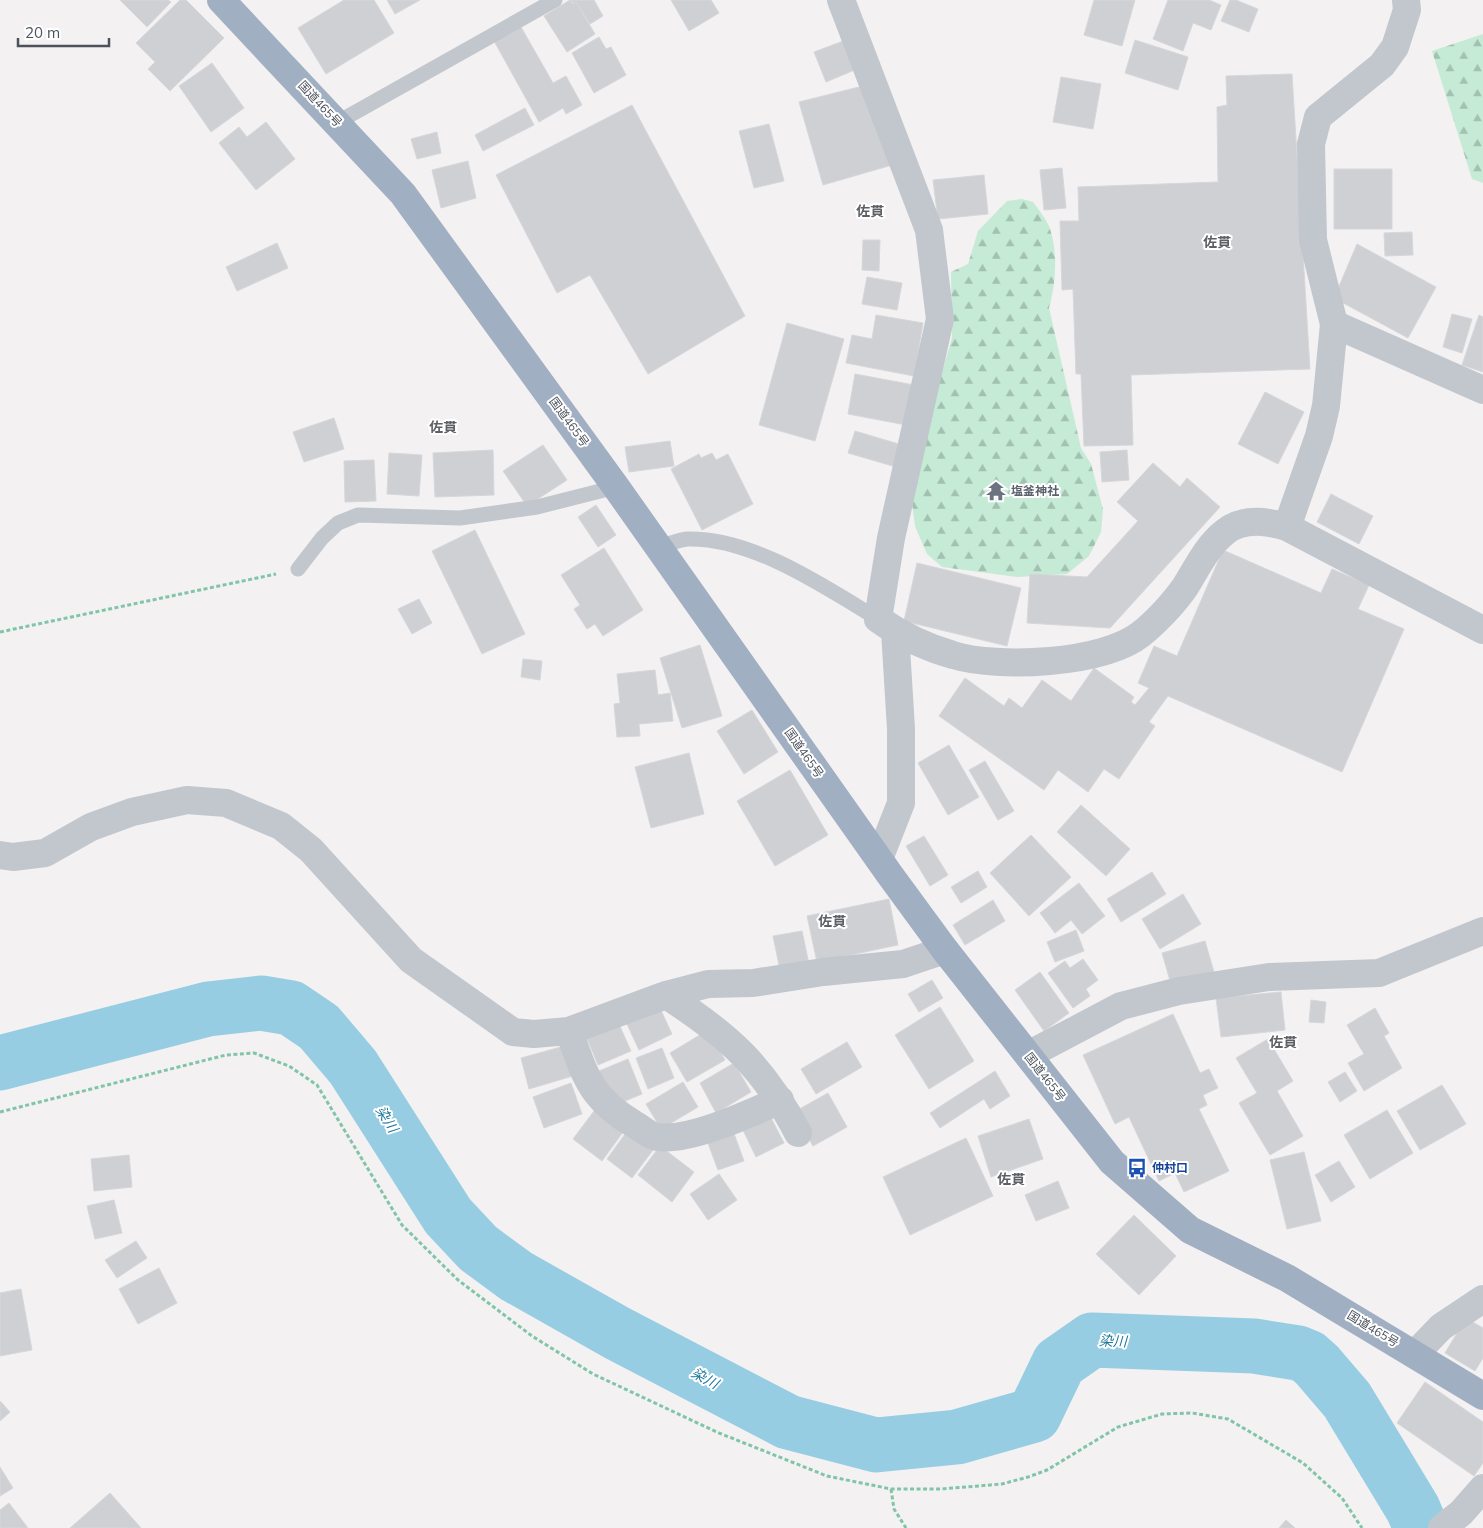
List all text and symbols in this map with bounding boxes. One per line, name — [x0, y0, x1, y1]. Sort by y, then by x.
scale bar — [18, 15, 109, 47]
text: 20 m — [25, 23, 60, 42]
street label: 国道465号 — [295, 77, 345, 130]
district label: 佐貫 — [856, 202, 884, 220]
district label: 佐貫 — [1203, 233, 1231, 251]
street label: 国道465号 — [546, 394, 592, 449]
district label: 佐貫 — [429, 418, 457, 436]
temple icon: 塩釜神社 — [985, 480, 1007, 502]
place label: 塩釜神社 — [1011, 483, 1059, 498]
street label: 国道465号 — [782, 725, 827, 781]
district label: 佐貫 — [818, 912, 846, 930]
district label: 佐貫 — [1269, 1033, 1297, 1051]
street label: 国道465号 — [1022, 1049, 1069, 1104]
water label: 染川 — [372, 1102, 403, 1137]
bus stop icon: 仲村口 — [1126, 1157, 1148, 1179]
place label: 仲村口 — [1152, 1160, 1188, 1175]
district label: 佐貫 — [997, 1170, 1025, 1188]
street label: 国道465号 — [1345, 1307, 1402, 1350]
water label: 染川 — [1099, 1332, 1129, 1351]
water label: 染川 — [688, 1363, 723, 1393]

